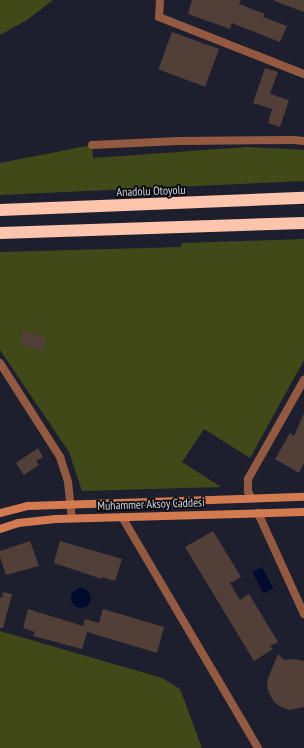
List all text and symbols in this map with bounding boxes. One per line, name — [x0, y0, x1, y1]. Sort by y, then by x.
street label: Anadolu Otoyolu — [116, 183, 186, 199]
street label: Muhammer Aksoy Caddesi — [97, 495, 205, 513]

